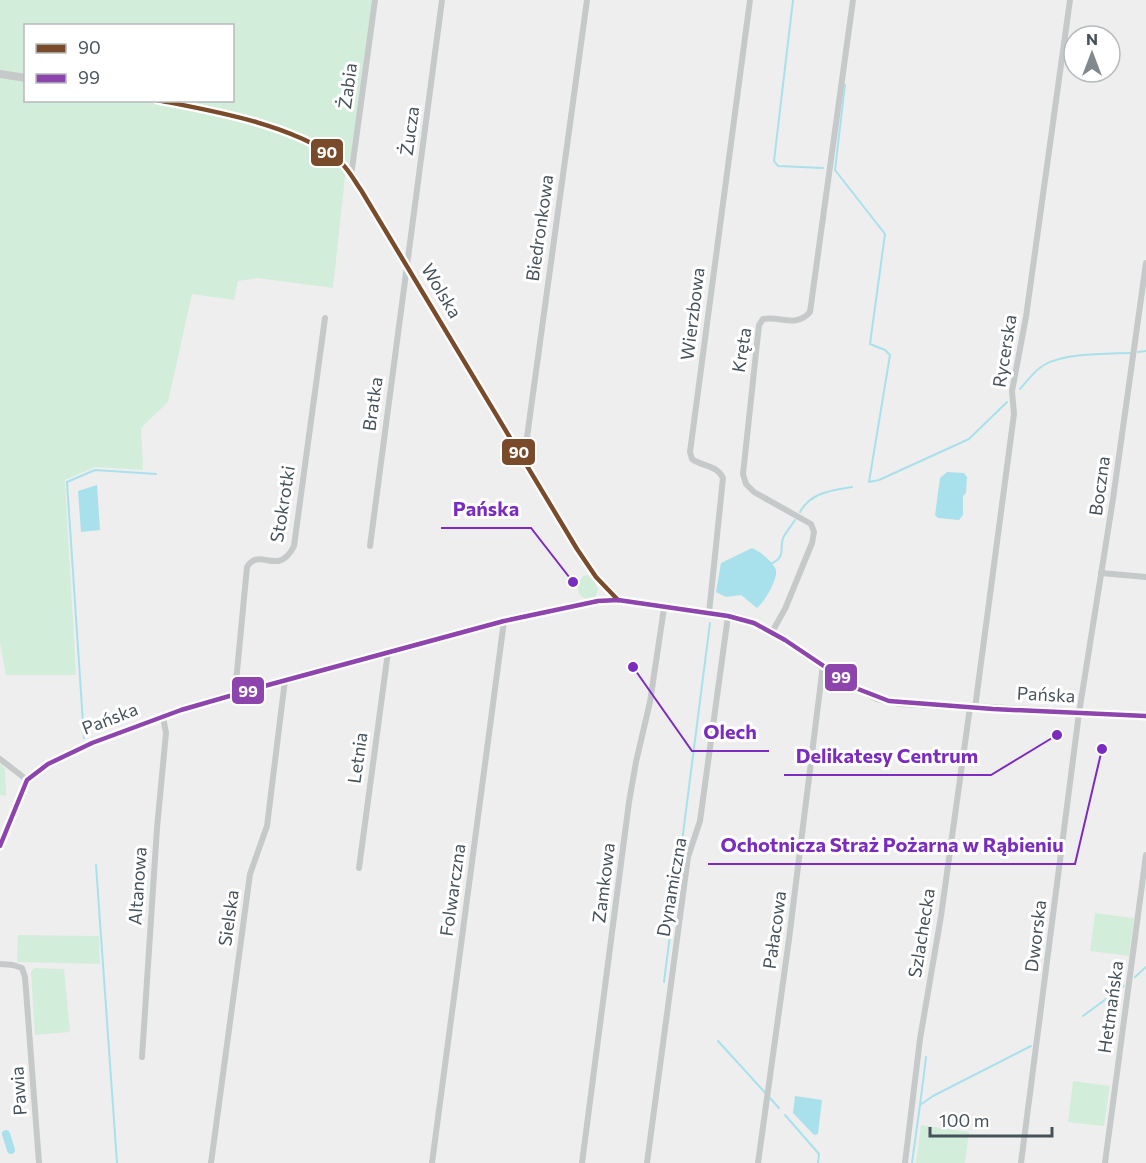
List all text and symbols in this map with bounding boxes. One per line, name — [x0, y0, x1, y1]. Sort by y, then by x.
legend — [24, 24, 234, 102]
north arrow — [1062, 24, 1122, 84]
text: N — [1086, 29, 1098, 48]
text: 90 — [78, 36, 101, 58]
street label: Żabia — [333, 61, 361, 110]
text: 99 — [78, 66, 100, 88]
street label: Żucza — [395, 105, 423, 157]
line badge: 90 — [310, 138, 344, 167]
text: 90 — [317, 142, 337, 161]
street label: Biedronkowa — [521, 173, 557, 283]
street label: Wolska — [417, 259, 467, 322]
street label: Wierzbowa — [675, 266, 709, 362]
street label: Rycerska — [987, 313, 1021, 389]
street label: Kręta — [727, 326, 755, 374]
street label: Bratka — [357, 375, 387, 432]
line badge: 90 — [501, 438, 536, 466]
text: 90 — [509, 442, 529, 461]
street label: Boczna — [1084, 455, 1114, 517]
street label: Stokrotki — [265, 464, 299, 544]
callout: Pańska — [441, 490, 531, 528]
text: Pańska — [453, 496, 519, 520]
line badge: 99 — [824, 663, 858, 692]
text: 99 — [831, 667, 851, 686]
line badge: 99 — [231, 676, 265, 705]
text: 99 — [238, 681, 258, 700]
street label: Pańska — [1016, 681, 1076, 707]
street label: Pańska — [78, 697, 141, 739]
callout: Olech — [692, 713, 769, 751]
text: Olech — [703, 719, 757, 743]
street label: Letnia — [343, 731, 371, 785]
callout: Delikatesy Centrum — [784, 737, 991, 775]
text: Delikatesy Centrum — [796, 743, 978, 767]
callout: Ochotnicza Straż Pożarna w Rąbieniu — [708, 826, 1075, 864]
text: Ochotnicza Straż Pożarna w Rąbieniu — [720, 832, 1064, 856]
street label: Dynamiczna — [651, 836, 691, 938]
street label: Folwarczna — [435, 842, 469, 938]
street label: Zamkowa — [587, 842, 619, 924]
street label: Altanowa — [123, 846, 151, 926]
street label: Szlachecka — [903, 887, 939, 979]
street label: Sielska — [213, 888, 243, 947]
street label: Pałacowa — [758, 889, 790, 970]
street label: Dworska — [1020, 899, 1050, 973]
street label: Hetmańska — [1093, 959, 1127, 1054]
street label: Pawia — [5, 1066, 31, 1116]
scale bar — [930, 1100, 1052, 1138]
text: 100 m — [939, 1109, 989, 1131]

